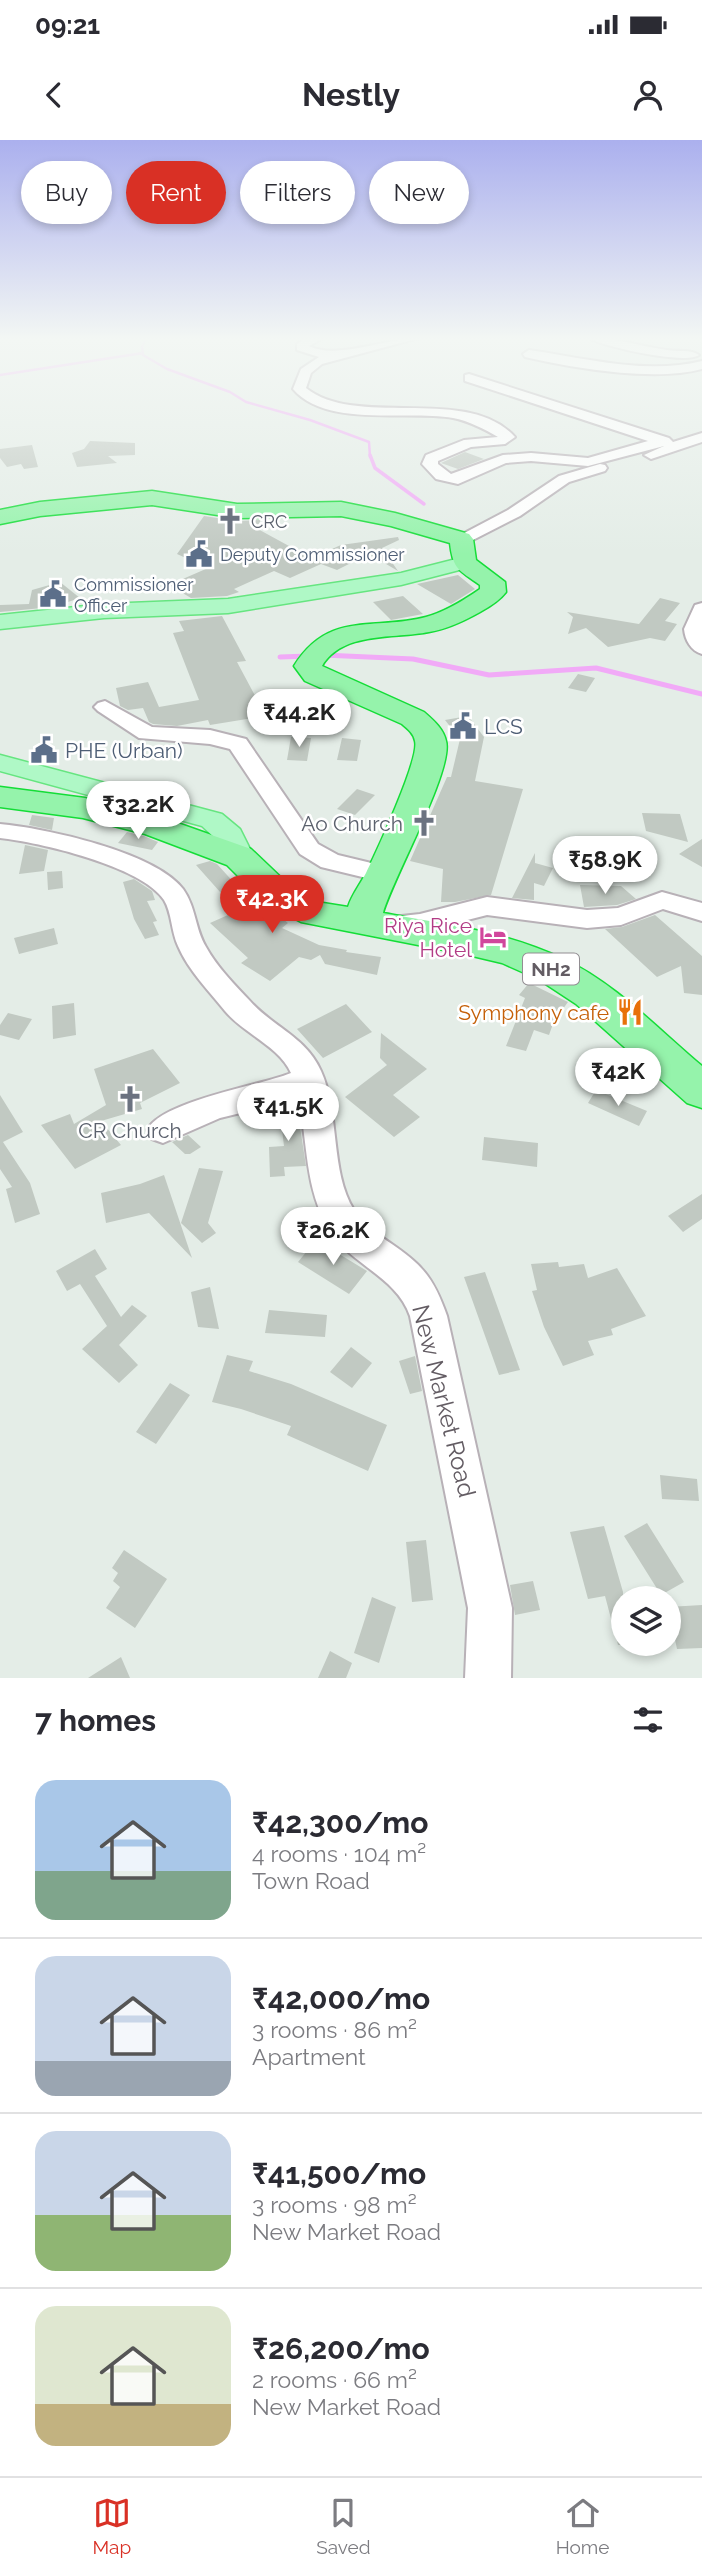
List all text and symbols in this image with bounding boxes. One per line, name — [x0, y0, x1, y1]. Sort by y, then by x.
text: 09:21 — [35, 10, 100, 40]
icon: back — [35, 76, 73, 114]
text: Nestly — [302, 76, 400, 113]
icon: person — [629, 76, 667, 114]
chip: Buy — [21, 161, 112, 224]
chip: Rent — [126, 161, 226, 224]
chip: Filters — [240, 161, 355, 224]
chip: New — [369, 161, 469, 224]
church icon: CRC — [215, 506, 245, 536]
place label: CRC — [251, 511, 287, 532]
public building icon: Deputy Commissioner — [184, 539, 214, 569]
place label: Deputy Commissioner — [220, 544, 405, 565]
place label: Commissioner Officer — [74, 574, 194, 616]
public building icon: Commissioner Officer — [38, 579, 68, 609]
pin: ₹44.2K — [242, 690, 356, 749]
text: ₹44.2K — [263, 698, 335, 725]
public building icon: LCS — [448, 711, 478, 741]
place label: LCS — [484, 714, 523, 739]
public building icon: PHE (Urban) — [29, 735, 59, 765]
place label: PHE (Urban) — [65, 738, 183, 763]
pin: ₹32.2K — [81, 782, 195, 841]
text: ₹32.2K — [102, 790, 174, 817]
church icon: Ao Church — [409, 808, 439, 838]
place label: Ao Church — [301, 811, 403, 836]
pin: ₹58.9K — [548, 836, 662, 896]
text: ₹58.9K — [568, 845, 642, 872]
pin: ₹42.3K — [215, 876, 329, 935]
text: ₹42.3K — [236, 884, 308, 911]
place label: Riya Rice Hotel — [384, 913, 472, 962]
hotel icon: Riya Rice Hotel — [478, 922, 508, 952]
road number: NH2 — [523, 954, 579, 984]
restaurant icon: Symphony cafe — [615, 997, 645, 1027]
place label: Symphony cafe — [458, 1000, 609, 1025]
pin: ₹42K — [577, 1048, 659, 1108]
text: ₹42K — [591, 1057, 645, 1084]
church icon: CR Church — [115, 1084, 145, 1114]
pin: ₹41.5K — [231, 1084, 345, 1143]
text: ₹41.5K — [253, 1092, 323, 1119]
place label: CR Church — [78, 1118, 182, 1143]
pin: ₹26.2K — [276, 1208, 390, 1267]
text: ₹26.2K — [297, 1216, 369, 1243]
street label: New Market Road — [406, 1302, 482, 1500]
map controls — [611, 1586, 681, 1656]
button: layers — [611, 1586, 681, 1656]
icon: filters — [629, 1701, 667, 1739]
text: 7 homes — [35, 1703, 156, 1738]
text: ₹42,300/mo — [252, 1805, 428, 1840]
icon: home — [91, 1808, 175, 1892]
text: 4 rooms · 104 m² — [252, 1840, 426, 1867]
text: Town Road — [252, 1867, 370, 1894]
text: ₹42,000/mo — [252, 1981, 430, 2016]
icon: home — [91, 1984, 175, 2068]
text: 3 rooms · 86 m² — [252, 2016, 417, 2043]
text: Apartment — [252, 2043, 366, 2070]
text: ₹41,500/mo — [252, 2156, 426, 2191]
icon: home — [91, 2159, 175, 2243]
text: 3 rooms · 98 m² — [252, 2191, 417, 2218]
text: New Market Road — [252, 2218, 441, 2245]
text: ₹26,200/mo — [252, 2331, 430, 2366]
icon: home — [91, 2334, 175, 2418]
text: 2 rooms · 66 m² — [252, 2366, 417, 2393]
text: New Market Road — [252, 2393, 441, 2420]
tab: Map — [93, 2494, 131, 2558]
tab: Saved — [316, 2494, 371, 2558]
tab: Home — [556, 2494, 609, 2558]

